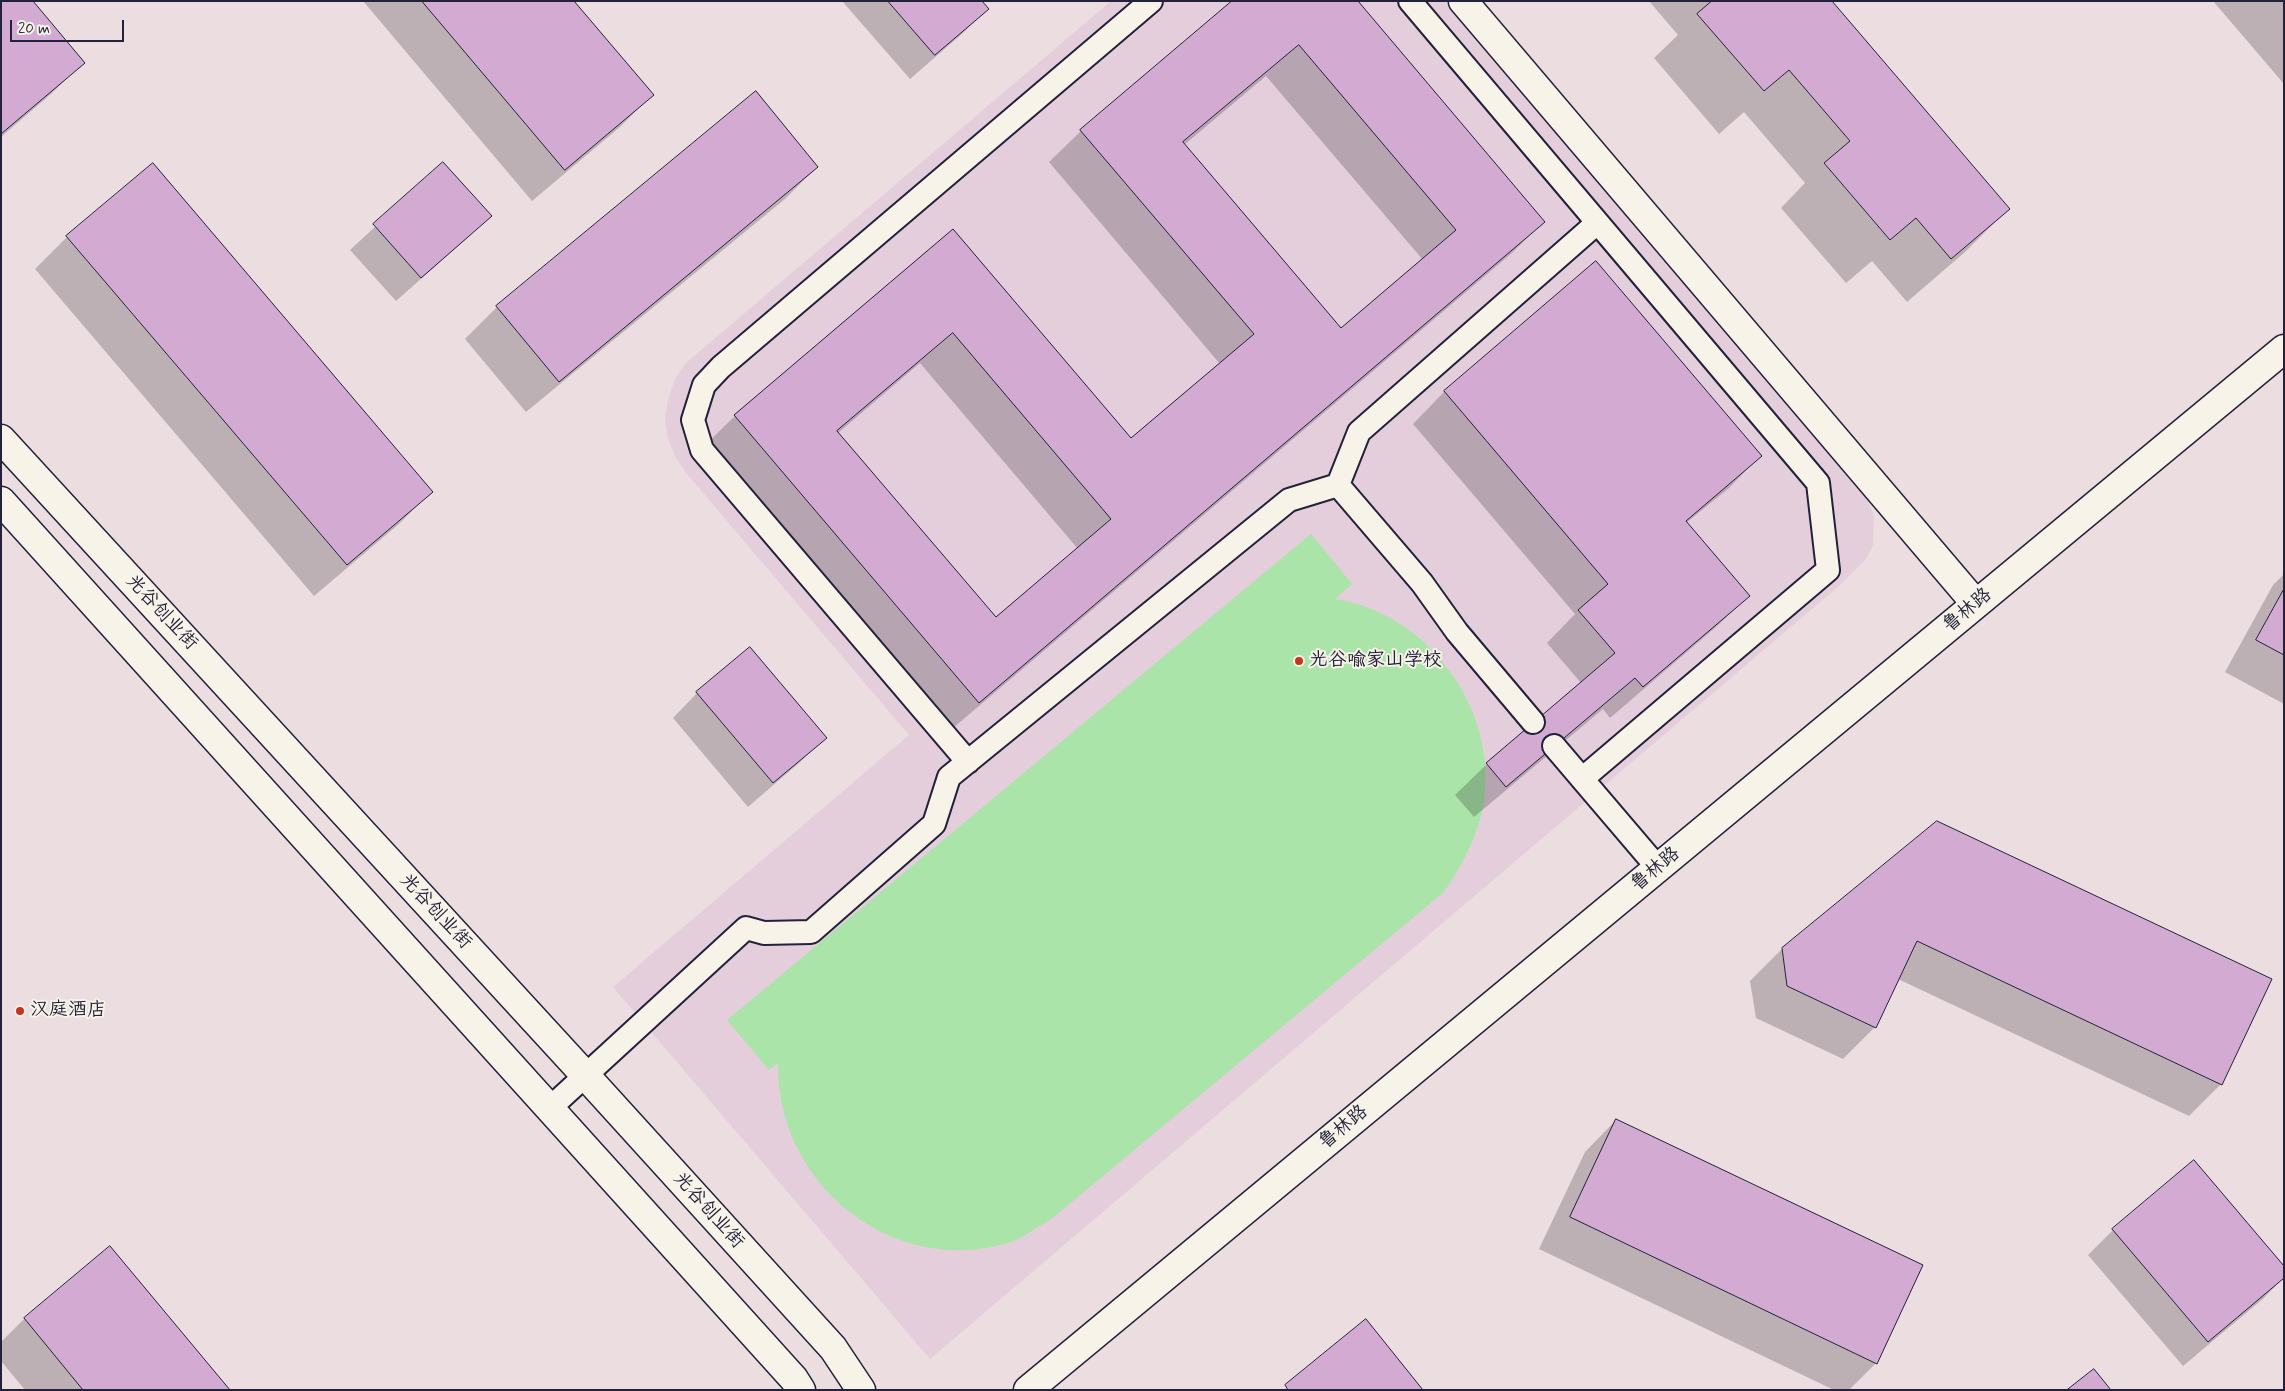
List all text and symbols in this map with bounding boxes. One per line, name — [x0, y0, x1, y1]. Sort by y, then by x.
scale bar — [12, 10, 126, 42]
text: 20 m — [18, 19, 50, 39]
street label: 光谷创业街 — [120, 570, 202, 656]
street label: 鲁林路 — [1939, 584, 1997, 638]
place label: 光谷喻家山学校 — [1309, 650, 1442, 672]
marker: 光谷喻家山学校 — [1293, 655, 1305, 667]
street label: 鲁林路 — [1627, 843, 1685, 897]
street label: 光谷创业街 — [394, 869, 476, 955]
place label: 汉庭酒店 — [30, 1000, 106, 1022]
marker: 汉庭酒店 — [14, 1005, 26, 1017]
street label: 鲁林路 — [1315, 1101, 1373, 1155]
street label: 光谷创业街 — [668, 1168, 748, 1254]

